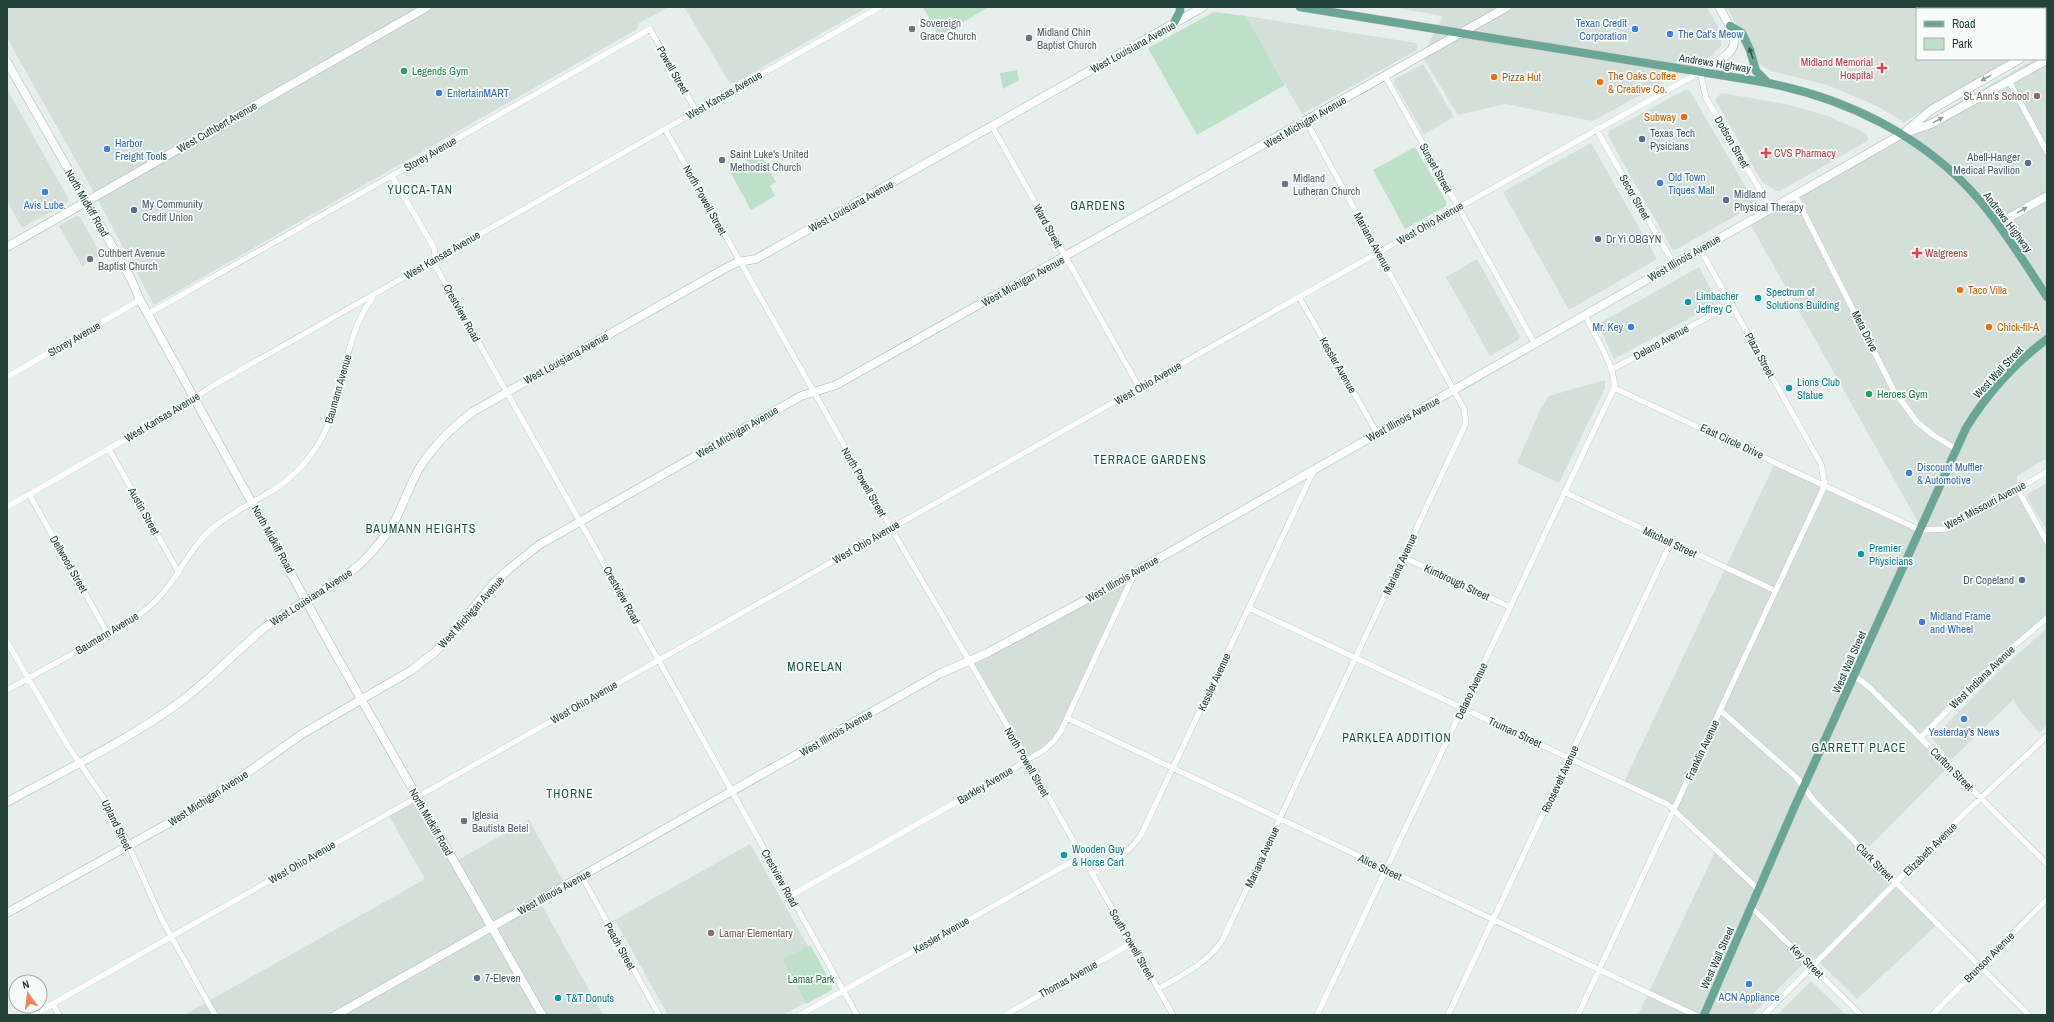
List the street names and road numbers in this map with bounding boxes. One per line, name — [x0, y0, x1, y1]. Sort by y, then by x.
street label: West Louisiana Avenue — [1088, 18, 1178, 76]
street label: Powell Street — [654, 43, 693, 97]
street label: Andrews Highway — [1677, 50, 1752, 76]
street label: West Kansas Avenue — [684, 68, 764, 122]
street label: West Michigan Avenue — [1261, 93, 1349, 151]
street label: West Cuthbert Avenue — [175, 98, 259, 156]
street label: Dodson Street — [1712, 114, 1753, 171]
street label: Storey Avenue — [401, 133, 459, 175]
street label: Sunset Street — [1417, 141, 1456, 196]
street label: North Powell Street — [680, 163, 730, 238]
street label: North Midkiff Road — [62, 167, 112, 239]
street label: Secor Street — [1616, 172, 1654, 223]
street label: West Louisiana Avenue — [806, 177, 896, 235]
street label: Andrews Highway — [1980, 188, 2036, 256]
street label: West Ohio Avenue — [1394, 198, 1466, 248]
street label: Ward Street — [1030, 202, 1066, 251]
street label: Mariana Avenue — [1351, 210, 1395, 274]
street label: West Kansas Avenue — [402, 228, 482, 282]
street label: West Illinois Avenue — [1645, 232, 1723, 284]
street label: West Michigan Avenue — [979, 252, 1067, 310]
street label: Crestview Road — [440, 282, 484, 344]
street label: Meta Drive — [1849, 308, 1881, 354]
street label: Storey Avenue — [45, 318, 103, 360]
street label: Delano Avenue — [1631, 321, 1691, 363]
street label: West Louisiana Avenue — [521, 329, 611, 387]
street label: Plaza Street — [1742, 330, 1778, 380]
street label: Kessler Avenue — [1316, 334, 1360, 396]
street label: West Wall Street — [1970, 342, 2026, 401]
street label: Baumann Avenue — [321, 353, 355, 425]
street label: West Ohio Avenue — [1112, 358, 1184, 408]
street label: West Kansas Avenue — [122, 389, 202, 445]
street label: West Illinois Avenue — [1364, 393, 1442, 445]
street label: West Michigan Avenue — [693, 403, 781, 461]
street label: East Circle Drive — [1698, 420, 1766, 462]
street label: North Powell Street — [839, 445, 890, 520]
street label: West Missouri Avenue — [1942, 478, 2028, 532]
street label: Austin Street — [125, 484, 163, 538]
street label: North Midkiff Road — [249, 503, 297, 575]
street label: West Ohio Avenue — [830, 517, 902, 567]
street label: Mitchell Street — [1641, 523, 1700, 561]
street label: Mariana Avenue — [1380, 531, 1420, 597]
street label: Dellwood Street — [47, 533, 91, 595]
street label: West Illinois Avenue — [1083, 553, 1161, 605]
street label: Kimbrough Street — [1422, 561, 1492, 603]
street label: Crestview Road — [600, 564, 644, 626]
street label: West Louisiana Avenue — [267, 565, 355, 629]
street label: West Michigan Avenue — [435, 573, 507, 651]
street label: Baumann Avenue — [73, 609, 141, 657]
street label: West Wall Street — [1829, 628, 1869, 695]
street label: West Indiana Avenue — [1946, 642, 2018, 712]
street label: Kessler Avenue — [1194, 651, 1234, 713]
street label: Delano Avenue — [1452, 660, 1490, 722]
street label: West Ohio Avenue — [548, 677, 620, 727]
street label: West Illinois Avenue — [797, 707, 875, 759]
street label: Truman Street — [1486, 714, 1544, 751]
street label: Franklin Avenue — [1682, 718, 1722, 782]
street label: North Powell Street — [1002, 725, 1053, 800]
street label: Roosevelt Avenue — [1538, 743, 1582, 815]
street label: Carlton Street — [1927, 744, 1977, 794]
street label: Barkley Avenue — [955, 763, 1015, 807]
street label: West Michigan Avenue — [165, 767, 251, 829]
street label: North Midkiff Road — [406, 786, 456, 858]
street label: Upland Street — [99, 797, 136, 853]
street label: Elizabeth Avenue — [1900, 819, 1960, 879]
street label: Mariana Avenue — [1242, 824, 1282, 890]
street label: West Ohio Avenue — [266, 837, 338, 887]
street label: Clark Street — [1853, 840, 1897, 884]
street label: Crestview Road — [758, 847, 802, 909]
street label: Alice Street — [1355, 850, 1405, 883]
street label: West Illinois Avenue — [515, 866, 593, 918]
street label: South Powell Street — [1106, 906, 1158, 982]
street label: Kessler Avenue — [910, 913, 972, 957]
street label: Peach Street — [601, 920, 639, 973]
street label: West Wall Street — [1697, 924, 1737, 991]
street label: Brunson Avenue — [1961, 929, 2017, 985]
street label: Key Street — [1787, 941, 1827, 981]
street label: Thomas Avenue — [1036, 957, 1100, 1001]

